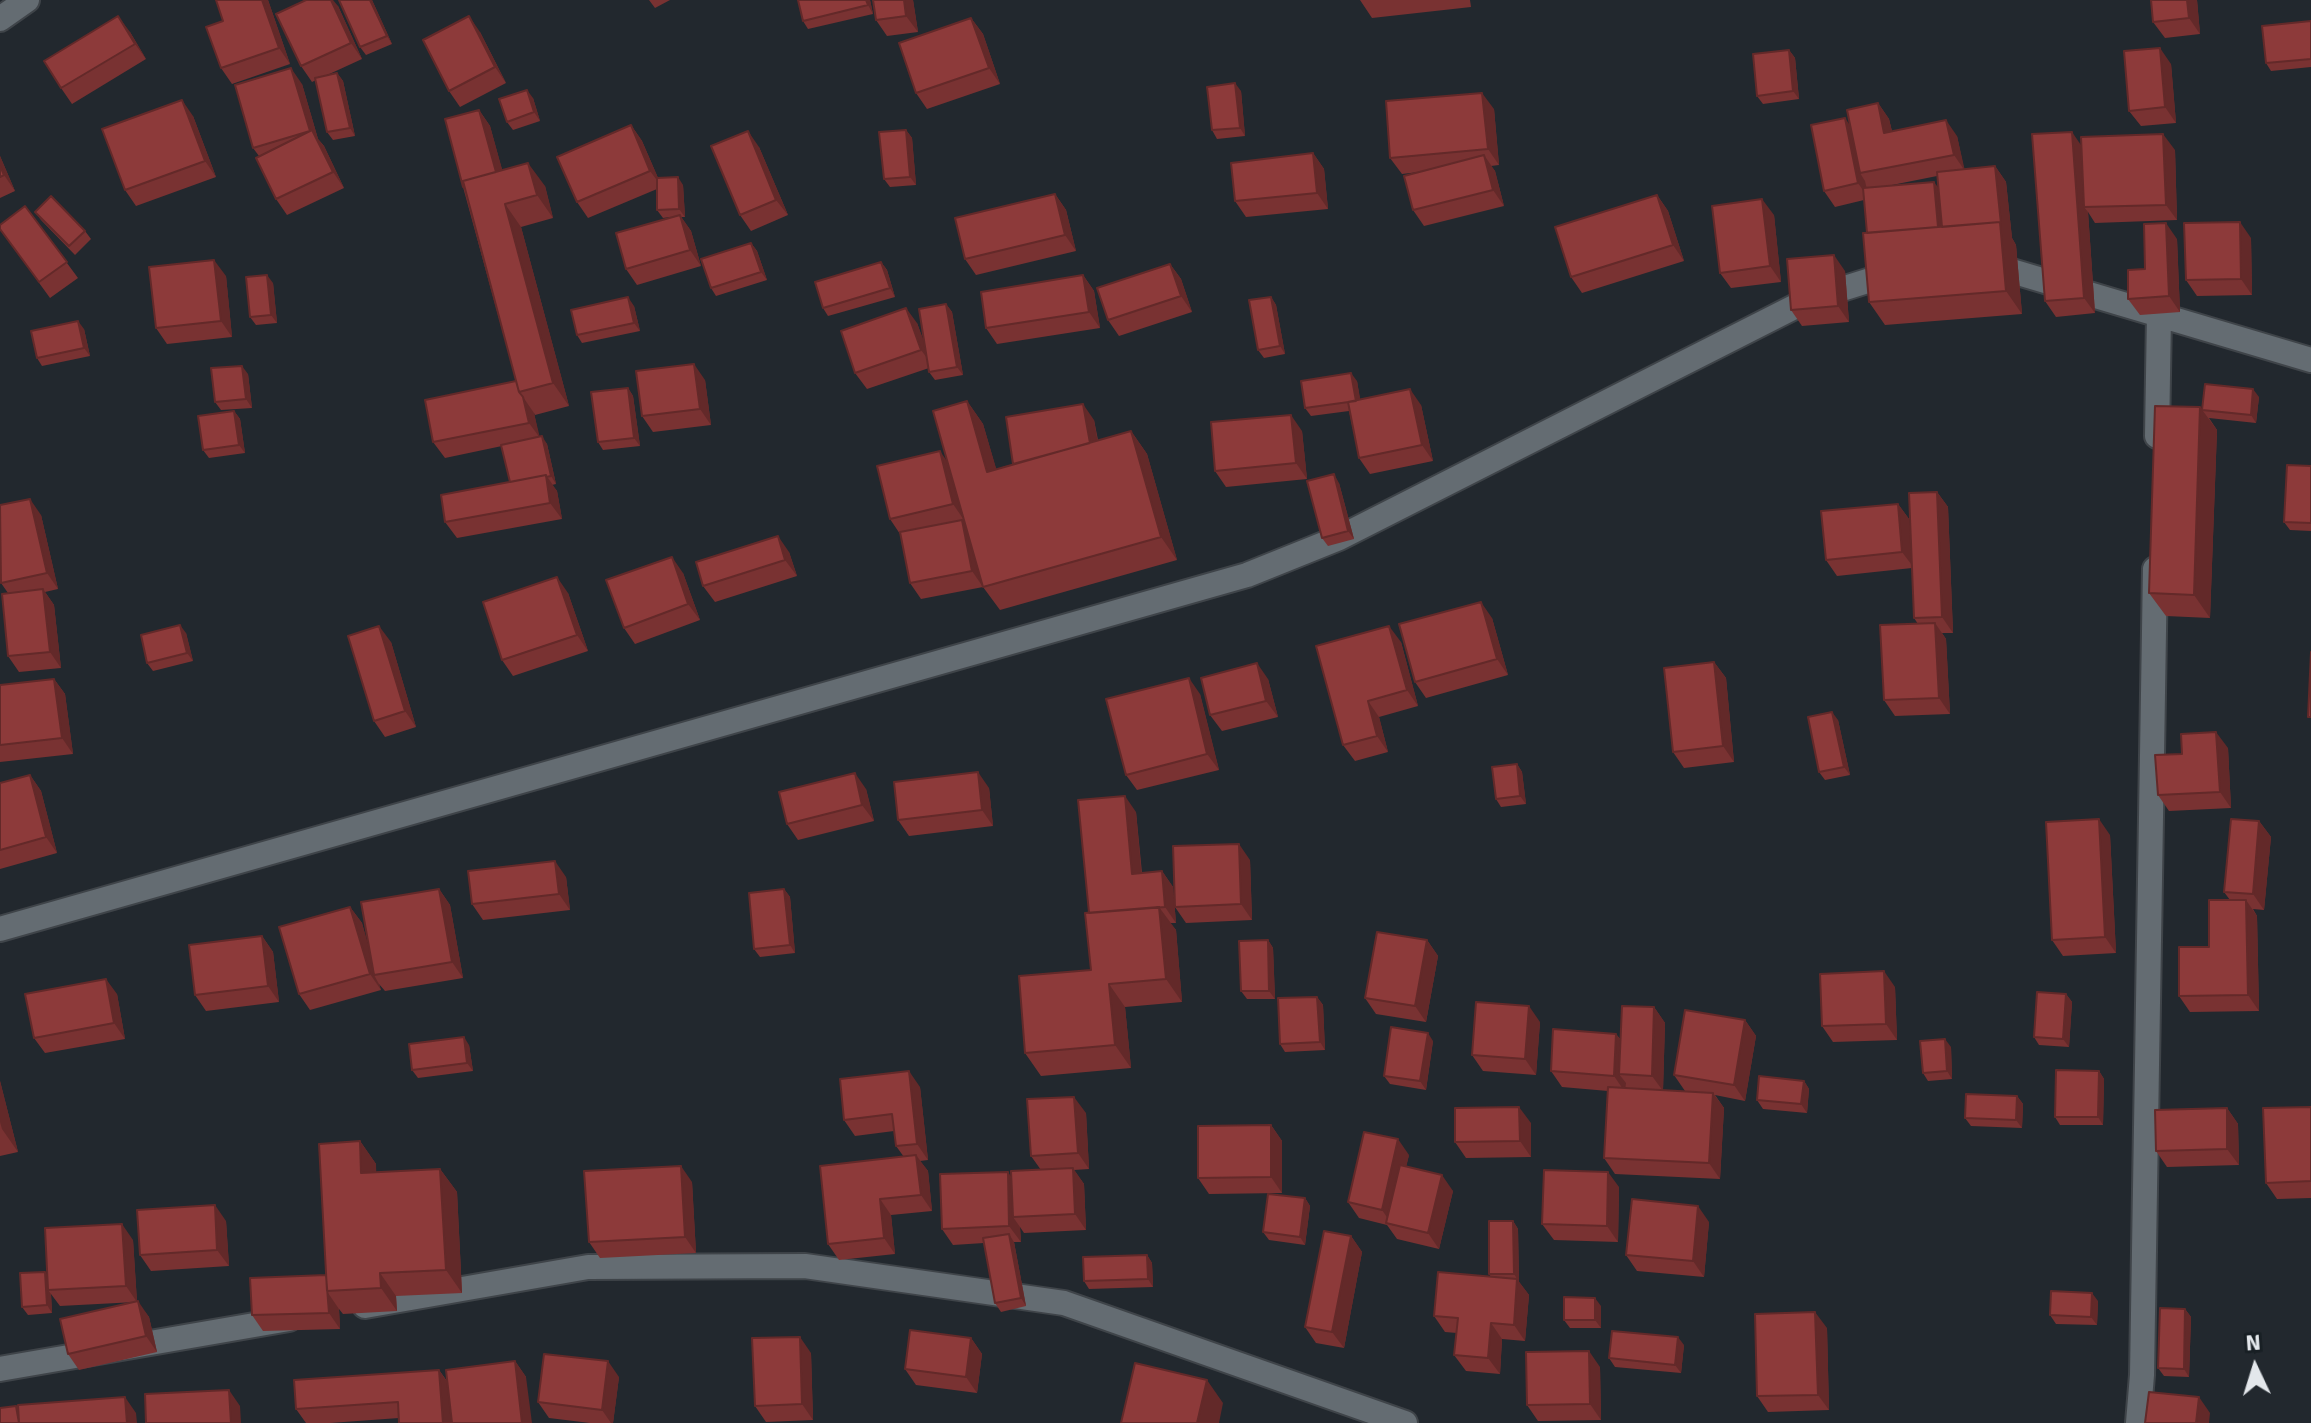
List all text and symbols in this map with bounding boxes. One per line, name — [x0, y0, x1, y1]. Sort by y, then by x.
north arrow — [2215, 1327, 2295, 1407]
text: N — [2245, 1329, 2262, 1357]

